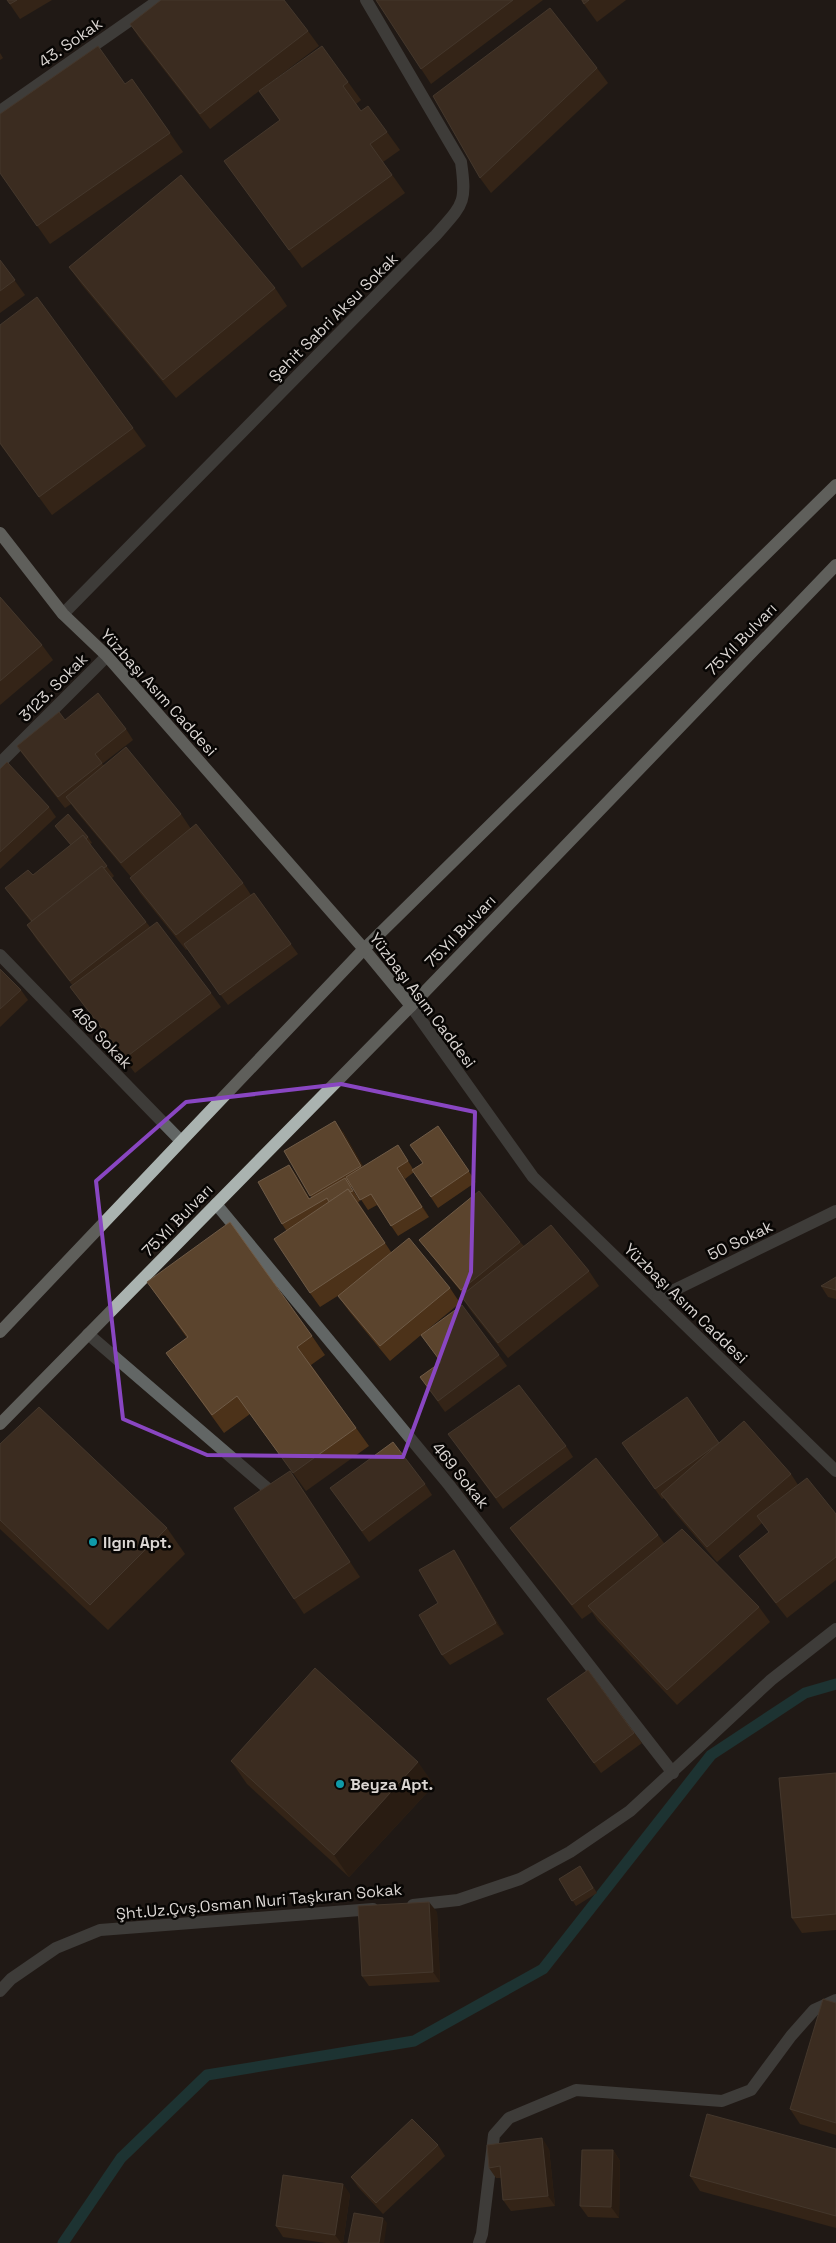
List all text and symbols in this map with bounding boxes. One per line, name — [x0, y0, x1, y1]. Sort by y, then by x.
street label: 43. Sokak — [34, 13, 107, 72]
street label: Şehit Sabri Aksu Sokak — [264, 248, 403, 386]
street label: 75.Yıl Bulvarı — [701, 598, 781, 680]
street label: Yüzbaşı Asım Caddesi — [96, 624, 221, 760]
street label: 3123. Sokak — [14, 648, 92, 726]
street label: 75.Yıl Bulvarı — [420, 890, 500, 972]
street label: Yüzbaşı Asım Caddesi — [365, 928, 480, 1072]
street label: 469 Sokak — [66, 1001, 137, 1074]
street label: 75.Yıl Bulvarı — [137, 1179, 217, 1261]
street label: 50 Sokak — [704, 1216, 777, 1265]
street label: Yüzbaşı Asım Caddesi — [619, 1239, 752, 1368]
street label: 469 Sokak — [427, 1438, 494, 1513]
place label: Ilgın Apt. — [103, 1532, 172, 1553]
marker: Ilgın Apt. — [87, 1536, 99, 1548]
place label: Beyza Apt. — [350, 1774, 433, 1795]
marker: Beyza Apt. — [334, 1778, 346, 1790]
street label: Şht.Uz.Çvş.Osman Nuri Taşkıran Sokak — [115, 1878, 403, 1924]

